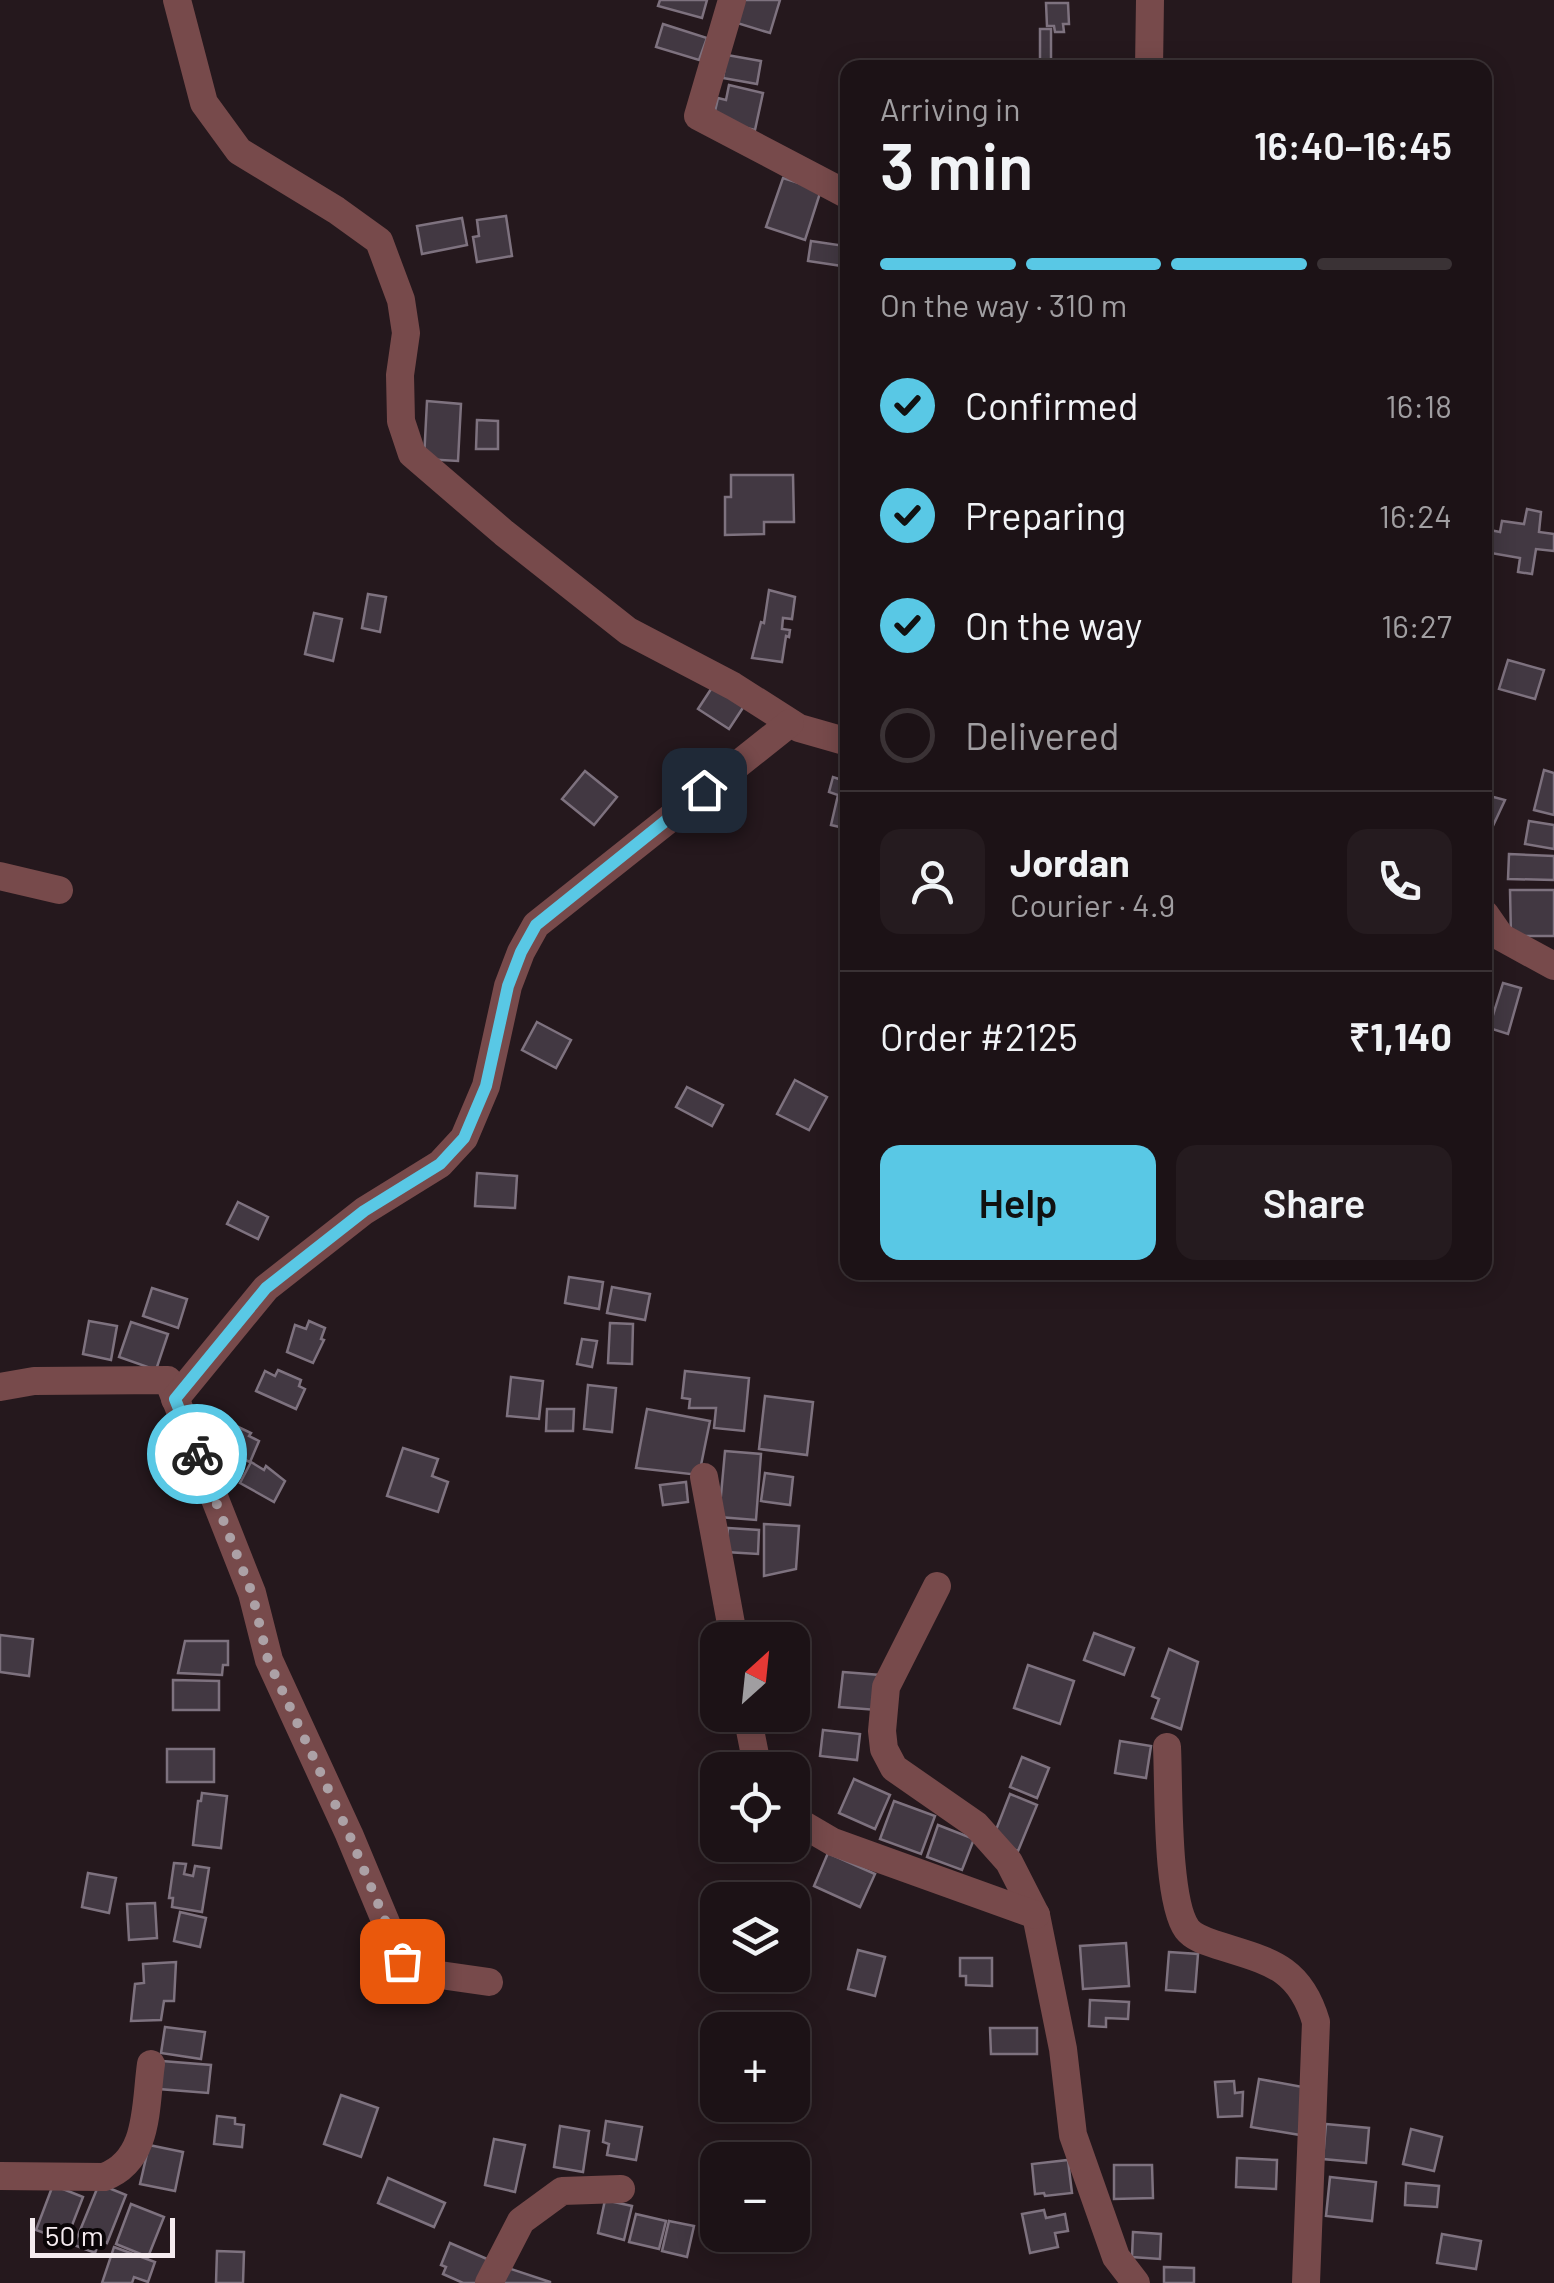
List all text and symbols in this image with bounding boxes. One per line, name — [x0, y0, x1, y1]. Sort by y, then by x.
text: Arriving in — [880, 89, 1020, 127]
text: 16:40–16:45 — [1254, 122, 1452, 168]
text: 3 min — [880, 125, 1033, 203]
text: On the way · 310 m — [880, 285, 1127, 323]
icon: check — [880, 378, 935, 433]
text: Confirmed — [965, 382, 1138, 428]
text: 16:18 — [1386, 386, 1452, 424]
icon: check — [880, 488, 935, 543]
text: Preparing — [965, 492, 1126, 538]
text: 16:24 — [1379, 496, 1452, 534]
icon: check — [880, 598, 935, 653]
text: On the way — [965, 602, 1142, 648]
text: 16:27 — [1381, 606, 1452, 644]
text: Delivered — [965, 712, 1119, 758]
pin — [662, 748, 747, 833]
icon: home — [677, 763, 732, 818]
button: person — [880, 829, 985, 934]
button: phone — [1347, 829, 1452, 934]
text: Jordan — [1010, 839, 1130, 885]
text: Courier · 4.9 — [1010, 885, 1175, 923]
text: Order #2125 — [880, 1013, 1078, 1059]
text: ₹1,140 — [1349, 1013, 1452, 1059]
button: Help — [880, 1145, 1156, 1260]
button: Share — [1176, 1145, 1452, 1260]
courier — [147, 1404, 247, 1504]
icon: bike — [170, 1427, 225, 1482]
north arrow — [700, 1622, 810, 1732]
map controls — [700, 1622, 810, 2252]
button: locate — [700, 1752, 810, 1862]
button: layers — [700, 1882, 810, 1992]
pin — [360, 1919, 445, 2004]
icon: bag — [375, 1934, 430, 1989]
button: + — [700, 2012, 810, 2122]
button: − — [700, 2142, 810, 2252]
scale bar — [30, 2213, 175, 2258]
text: 50 m — [45, 2218, 104, 2252]

